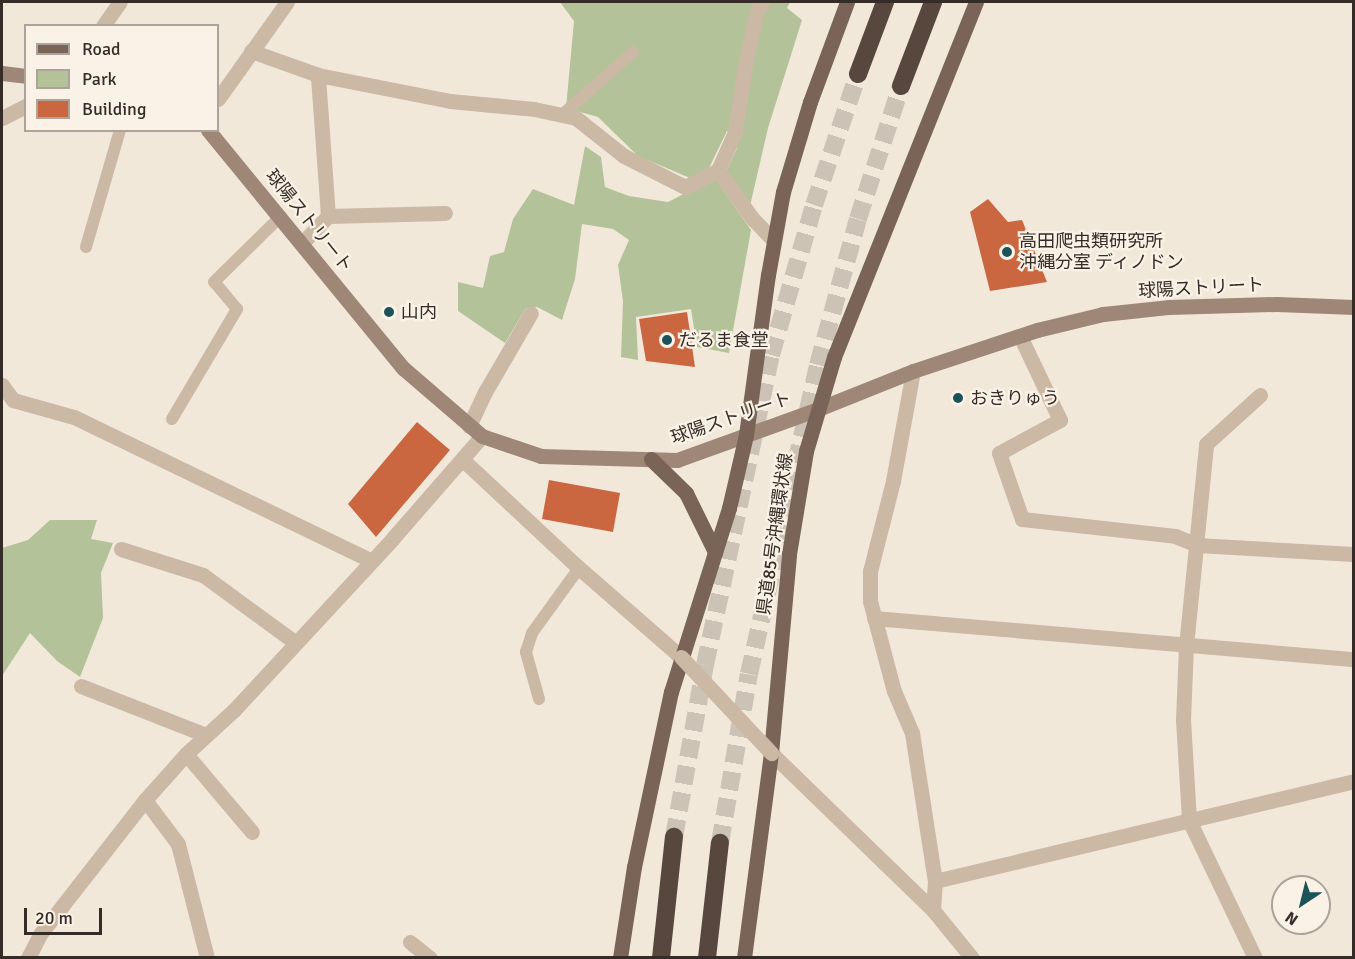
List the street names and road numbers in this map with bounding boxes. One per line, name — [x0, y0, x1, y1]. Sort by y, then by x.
street label: 球陽ストリート — [261, 165, 357, 277]
street label: 球陽ストリート — [1138, 274, 1264, 302]
street label: 球陽ストリート — [668, 387, 794, 449]
street label: 県道85号沖縄環状線 — [753, 452, 797, 616]

